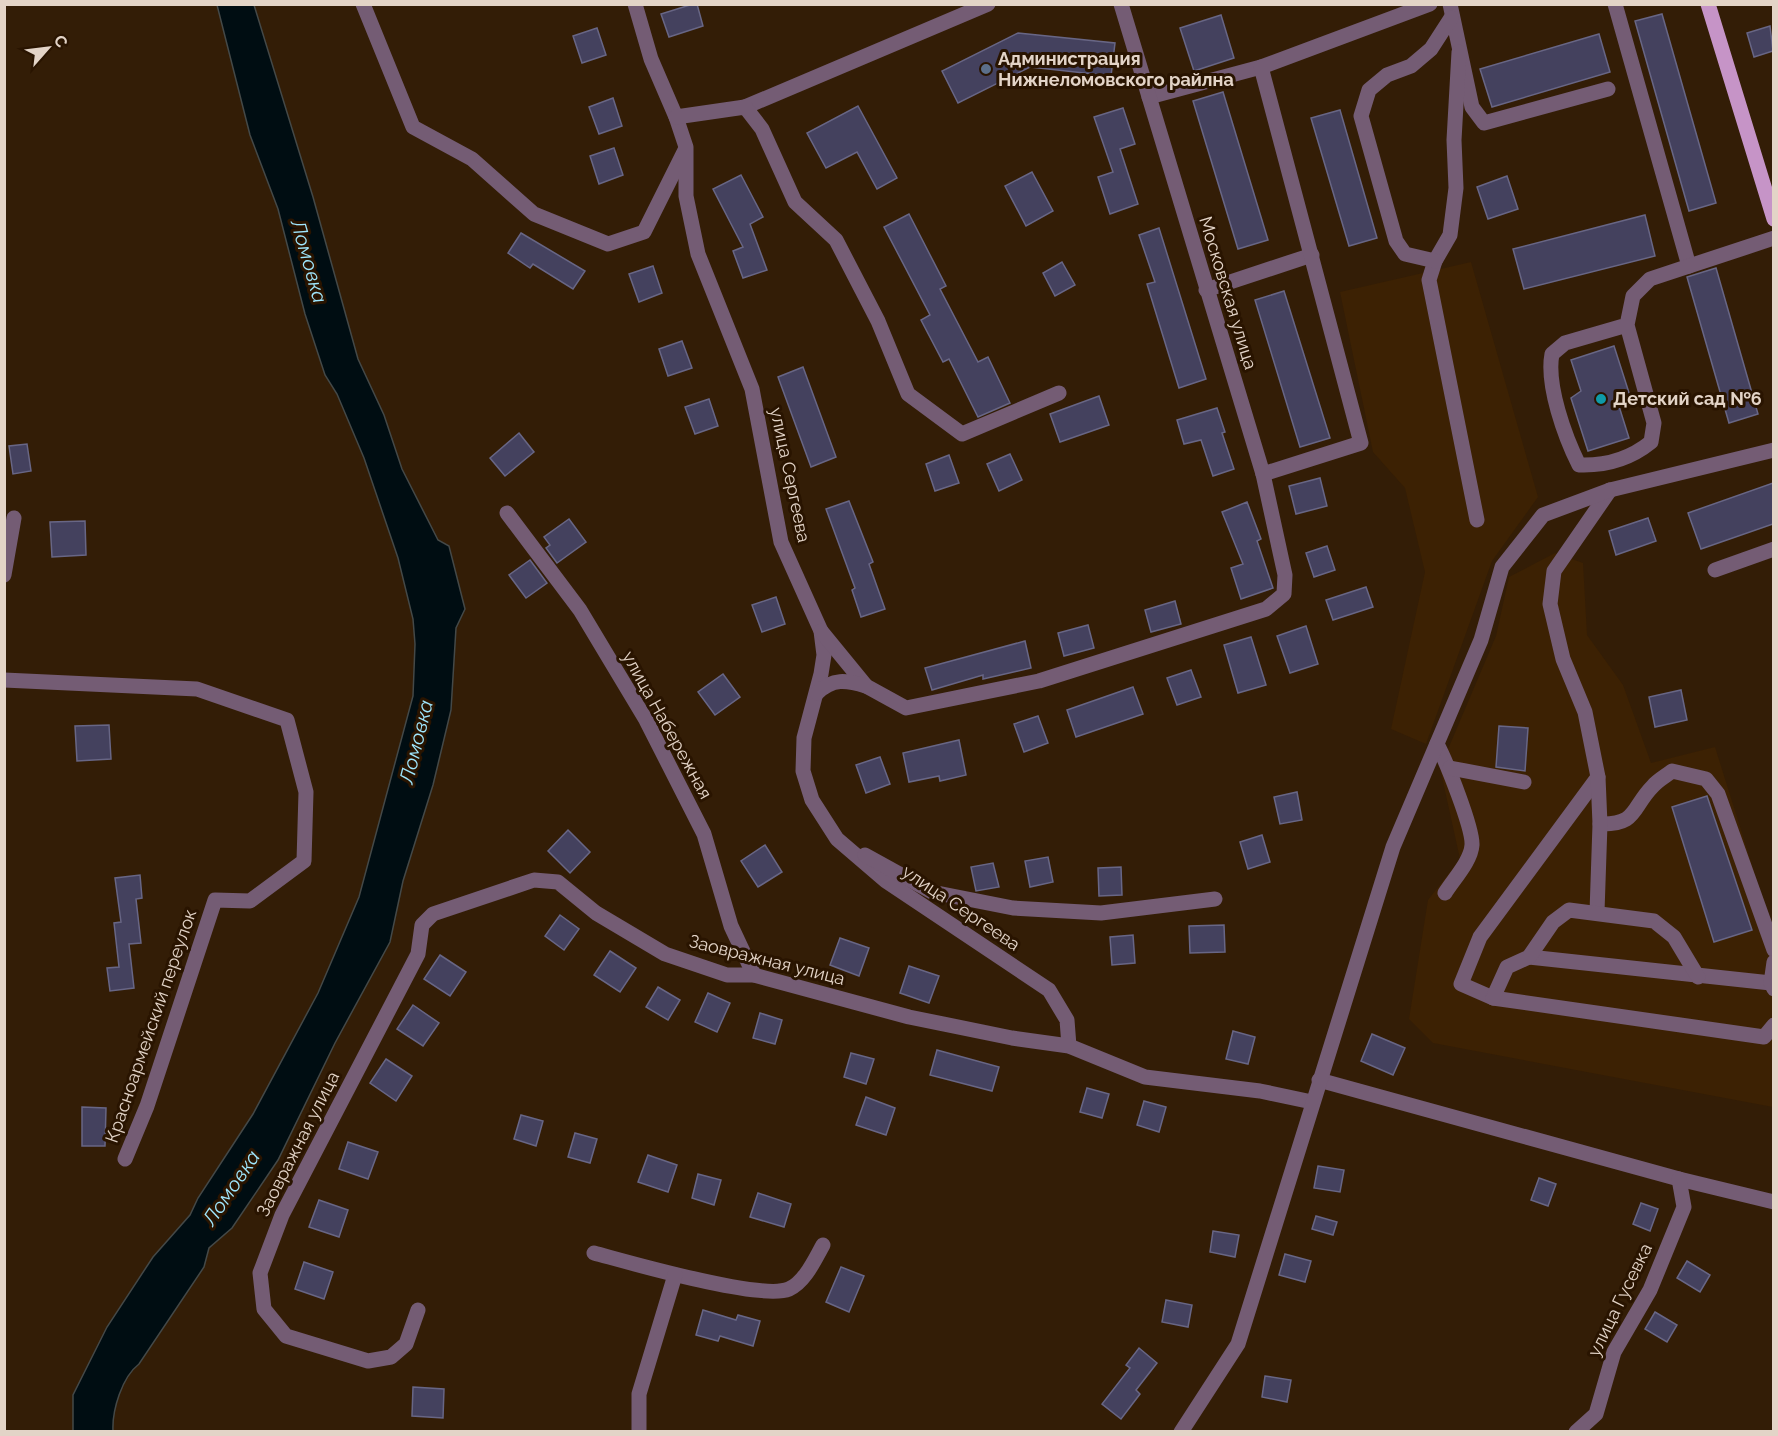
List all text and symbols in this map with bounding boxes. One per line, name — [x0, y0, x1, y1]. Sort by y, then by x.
north arrow — [18, 18, 78, 78]
text: С — [50, 32, 72, 51]
place label: Администрация Нижнеломовского райлна — [998, 48, 1234, 90]
marker: Администрация Нижнеломовского райлна — [979, 62, 993, 76]
street label: Московская улица — [1195, 214, 1262, 372]
water label: Ломовка — [285, 215, 332, 306]
place label: Детский сад №6 — [1613, 388, 1762, 409]
marker: Детский сад №6 — [1594, 392, 1608, 406]
street label: улица Сергеева — [766, 406, 815, 544]
street label: улица Набережная — [618, 647, 717, 802]
water label: Ломовка — [394, 697, 438, 787]
street label: улица Сергеева — [898, 860, 1024, 955]
street label: Красноармейский переулок — [101, 906, 200, 1145]
street label: Заовражная улица — [687, 930, 847, 989]
street label: Заовражная улица — [252, 1068, 343, 1220]
water label: Ломовка — [197, 1146, 265, 1231]
street label: улица Гусевка — [1583, 1240, 1656, 1360]

